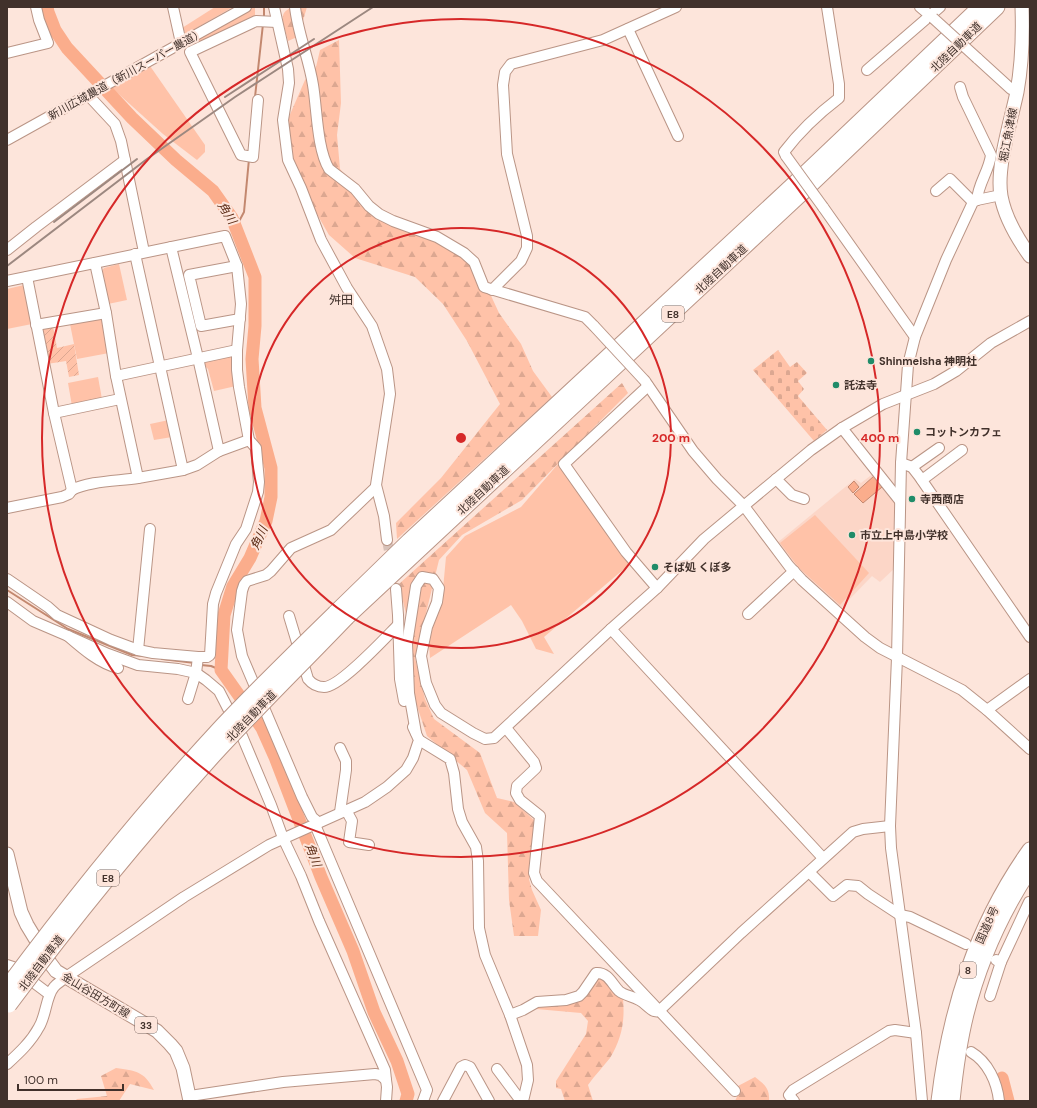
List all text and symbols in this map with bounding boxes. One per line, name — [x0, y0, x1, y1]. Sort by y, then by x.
street label: 北陸自動車道 — [927, 19, 985, 75]
street label: 新川広域農道（新川スーパー農道） — [46, 25, 206, 123]
street label: 堀江魚津線 — [996, 107, 1020, 163]
water label: 角川 — [214, 199, 241, 229]
street label: 北陸自動車道 — [692, 241, 750, 297]
district label: 舛田 — [329, 292, 353, 308]
road number: E8 — [662, 306, 684, 322]
place label: Shinmeisha 神明社 — [879, 354, 977, 368]
marker: Shinmeisha 神明社 — [866, 356, 876, 366]
place label: 託法寺 — [844, 378, 877, 392]
marker: 託法寺 — [831, 380, 841, 390]
place label: コットンカフェ — [925, 425, 1002, 439]
marker: コットンカフェ — [912, 427, 922, 437]
text: 200 m — [652, 430, 690, 446]
text: 400 m — [861, 430, 899, 446]
centre of rings — [454, 431, 468, 445]
street label: 北陸自動車道 — [454, 462, 512, 518]
place label: 寺西商店 — [920, 492, 964, 506]
marker: 寺西商店 — [907, 494, 917, 504]
water label: 角川 — [247, 522, 272, 552]
place label: 市立上中島小学校 — [860, 528, 948, 542]
marker: 市立上中島小学校 — [847, 530, 857, 540]
place label: そば処 くぼ多 — [663, 560, 732, 574]
marker: そば処 くぼ多 — [650, 562, 660, 572]
street label: 北陸自動車道 — [223, 687, 279, 745]
water label: 角川 — [301, 841, 325, 871]
road number: E8 — [97, 870, 119, 886]
street label: 国道8号 — [973, 904, 1001, 946]
street label: 北陸自動車道 — [16, 932, 66, 994]
road number: 8 — [960, 962, 976, 978]
street label: 金山谷田方町線 — [59, 969, 133, 1021]
road number: 33 — [135, 1017, 157, 1033]
scale bar — [18, 1066, 123, 1092]
text: 100 m — [24, 1072, 58, 1088]

